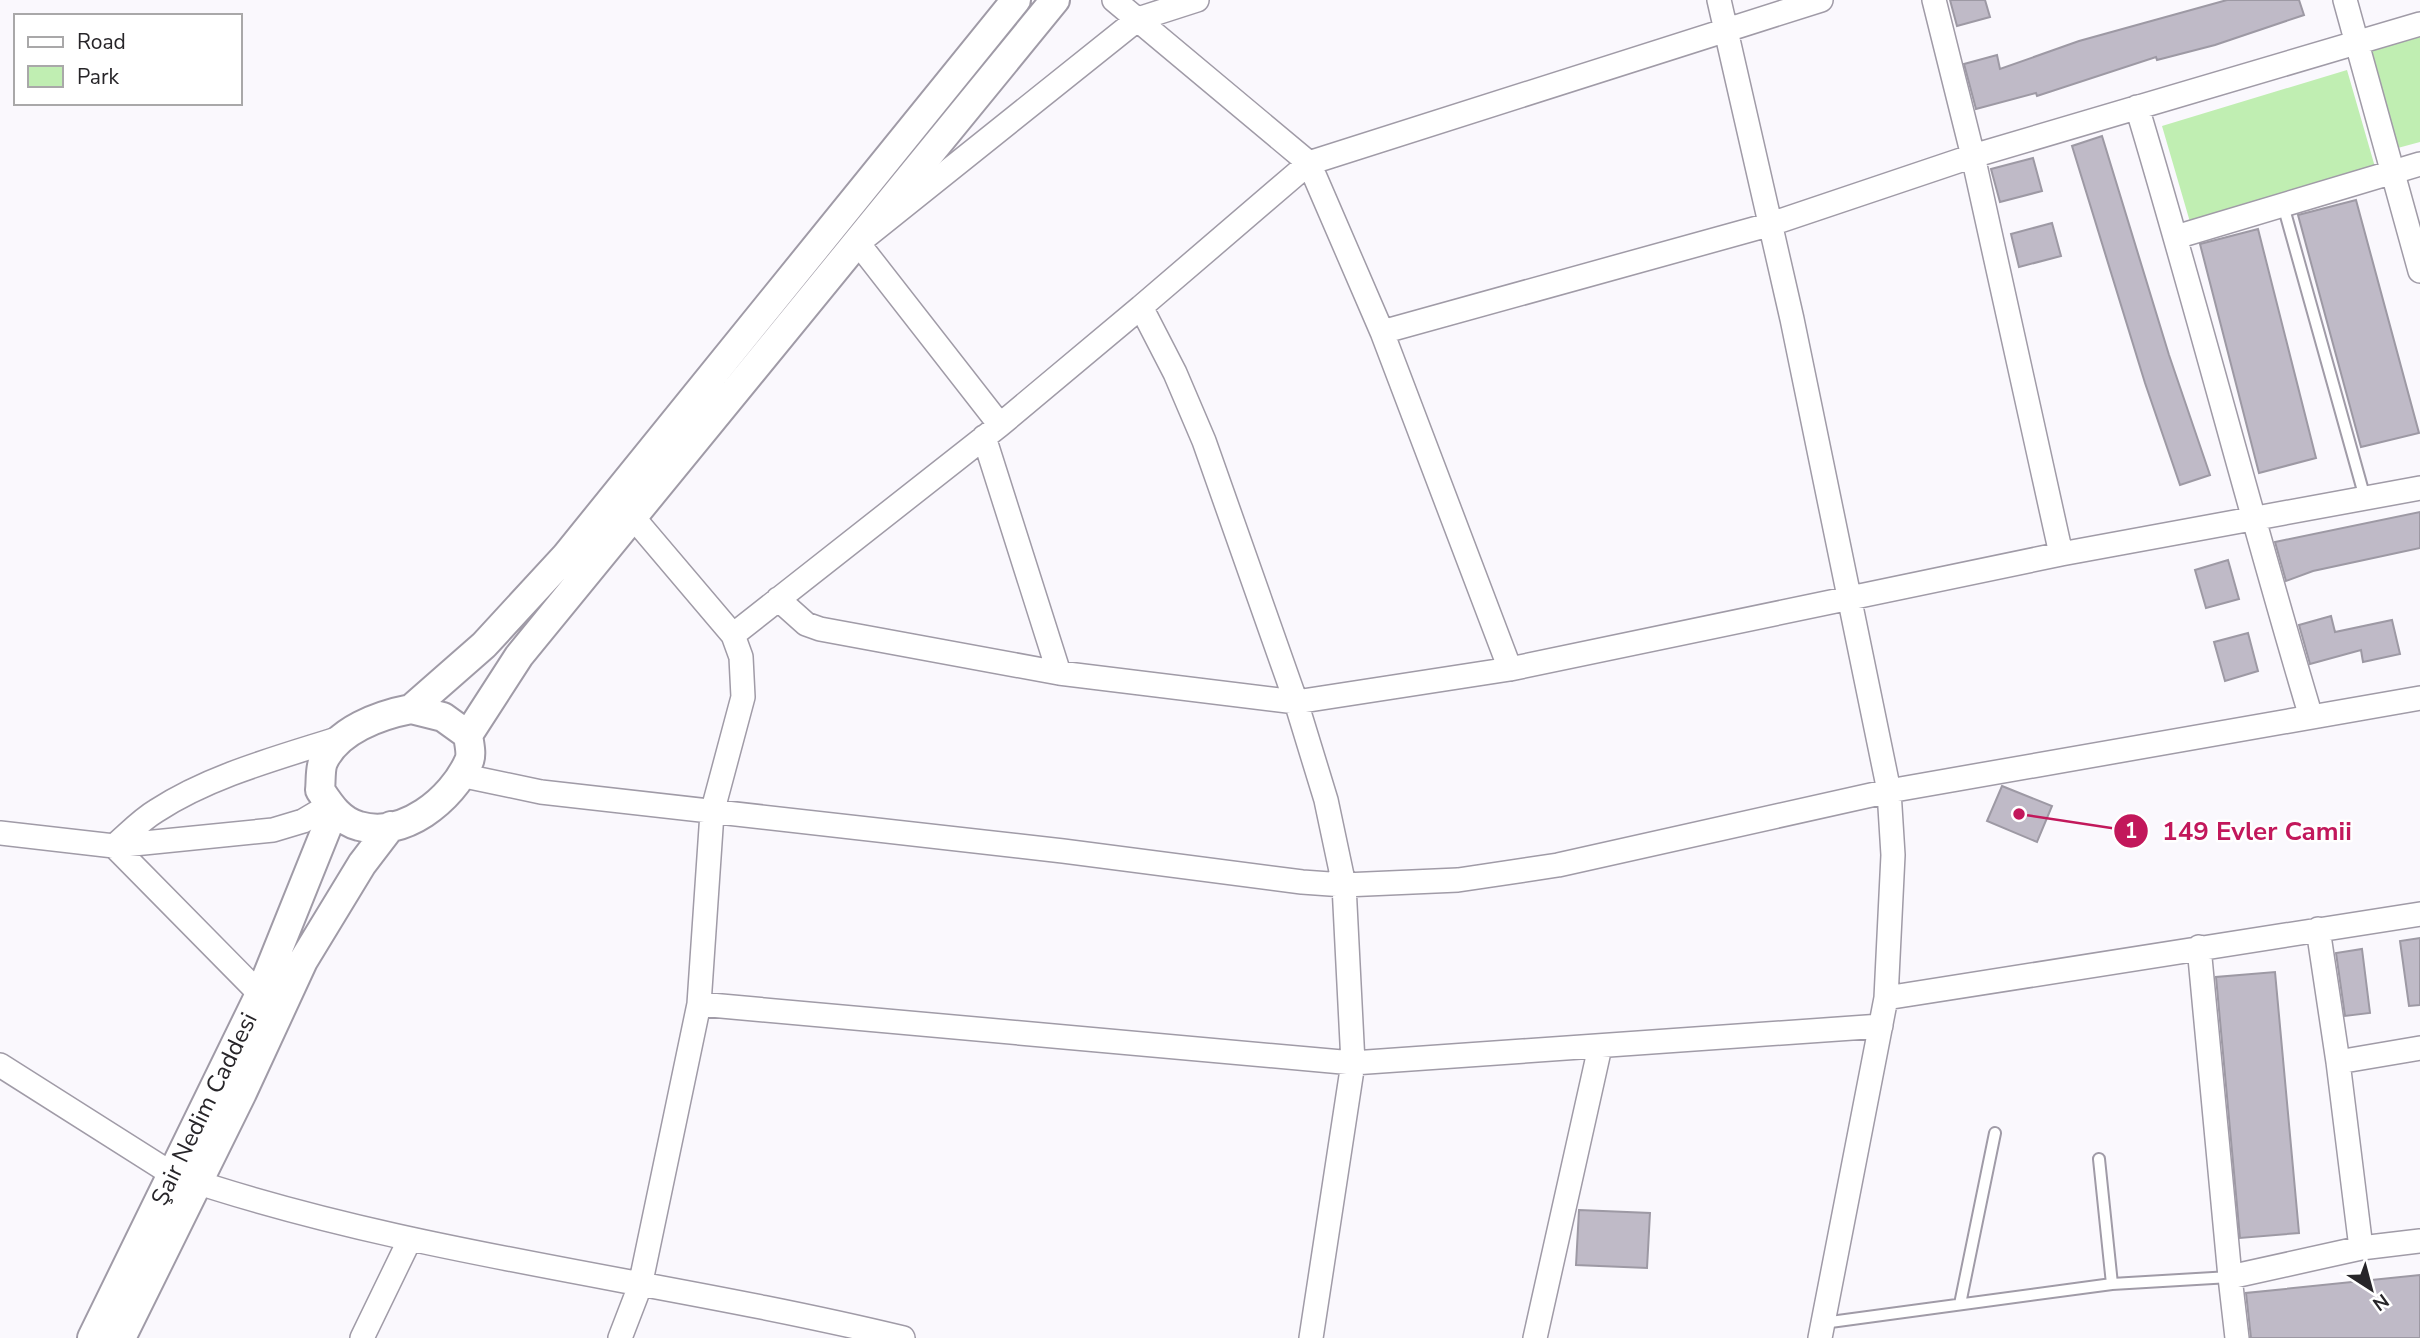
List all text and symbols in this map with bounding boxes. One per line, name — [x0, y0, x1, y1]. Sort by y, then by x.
legend — [14, 14, 242, 105]
text: Road — [77, 28, 126, 56]
text: Park — [77, 63, 119, 91]
callout: 149 Evler Camii — [2113, 807, 2366, 854]
text: 149 Evler Camii — [2162, 814, 2352, 849]
text: 1 — [2125, 817, 2137, 845]
street label: Şair Nedim Caddesi — [143, 1007, 265, 1211]
north arrow — [2336, 1254, 2406, 1324]
text: N — [2367, 1287, 2394, 1317]

